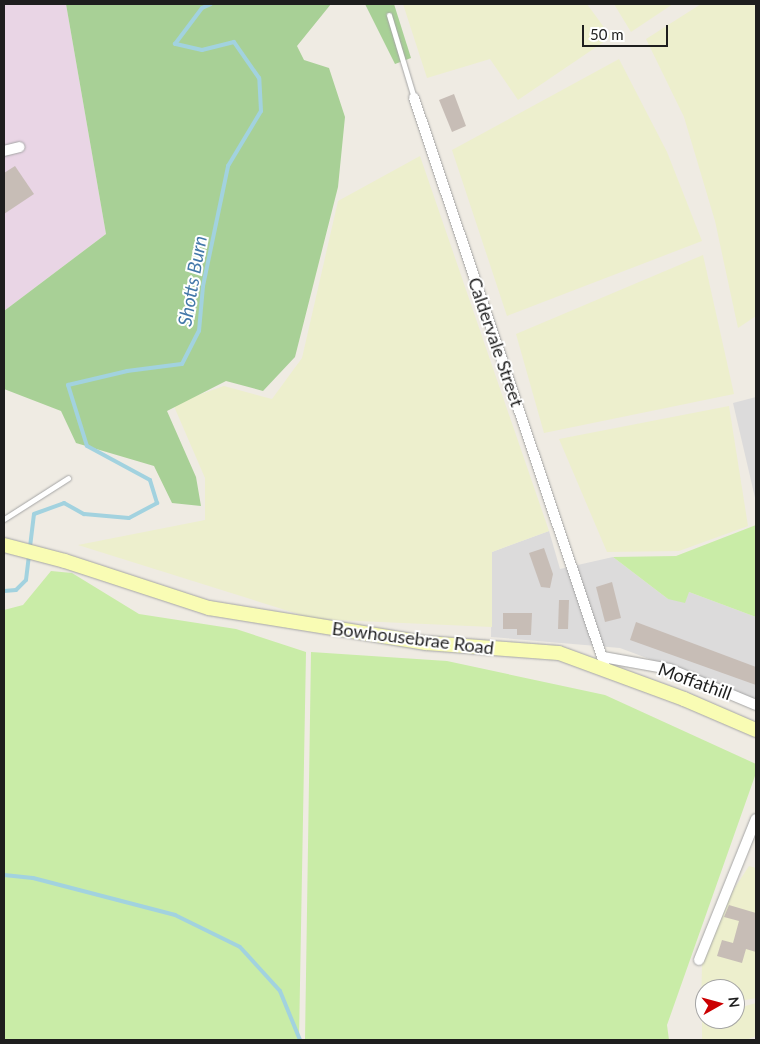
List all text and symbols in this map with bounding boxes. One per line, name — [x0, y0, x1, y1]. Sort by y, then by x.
scale bar — [585, 15, 671, 47]
text: 50 m — [590, 25, 624, 43]
water label: Shotts Burn — [173, 234, 211, 328]
street label: Caldervale Street — [464, 275, 528, 409]
street label: Bowhousebrae Road — [331, 617, 495, 659]
street label: Moffathill — [655, 658, 735, 704]
north arrow — [695, 979, 745, 1029]
text: N — [725, 996, 743, 1009]

